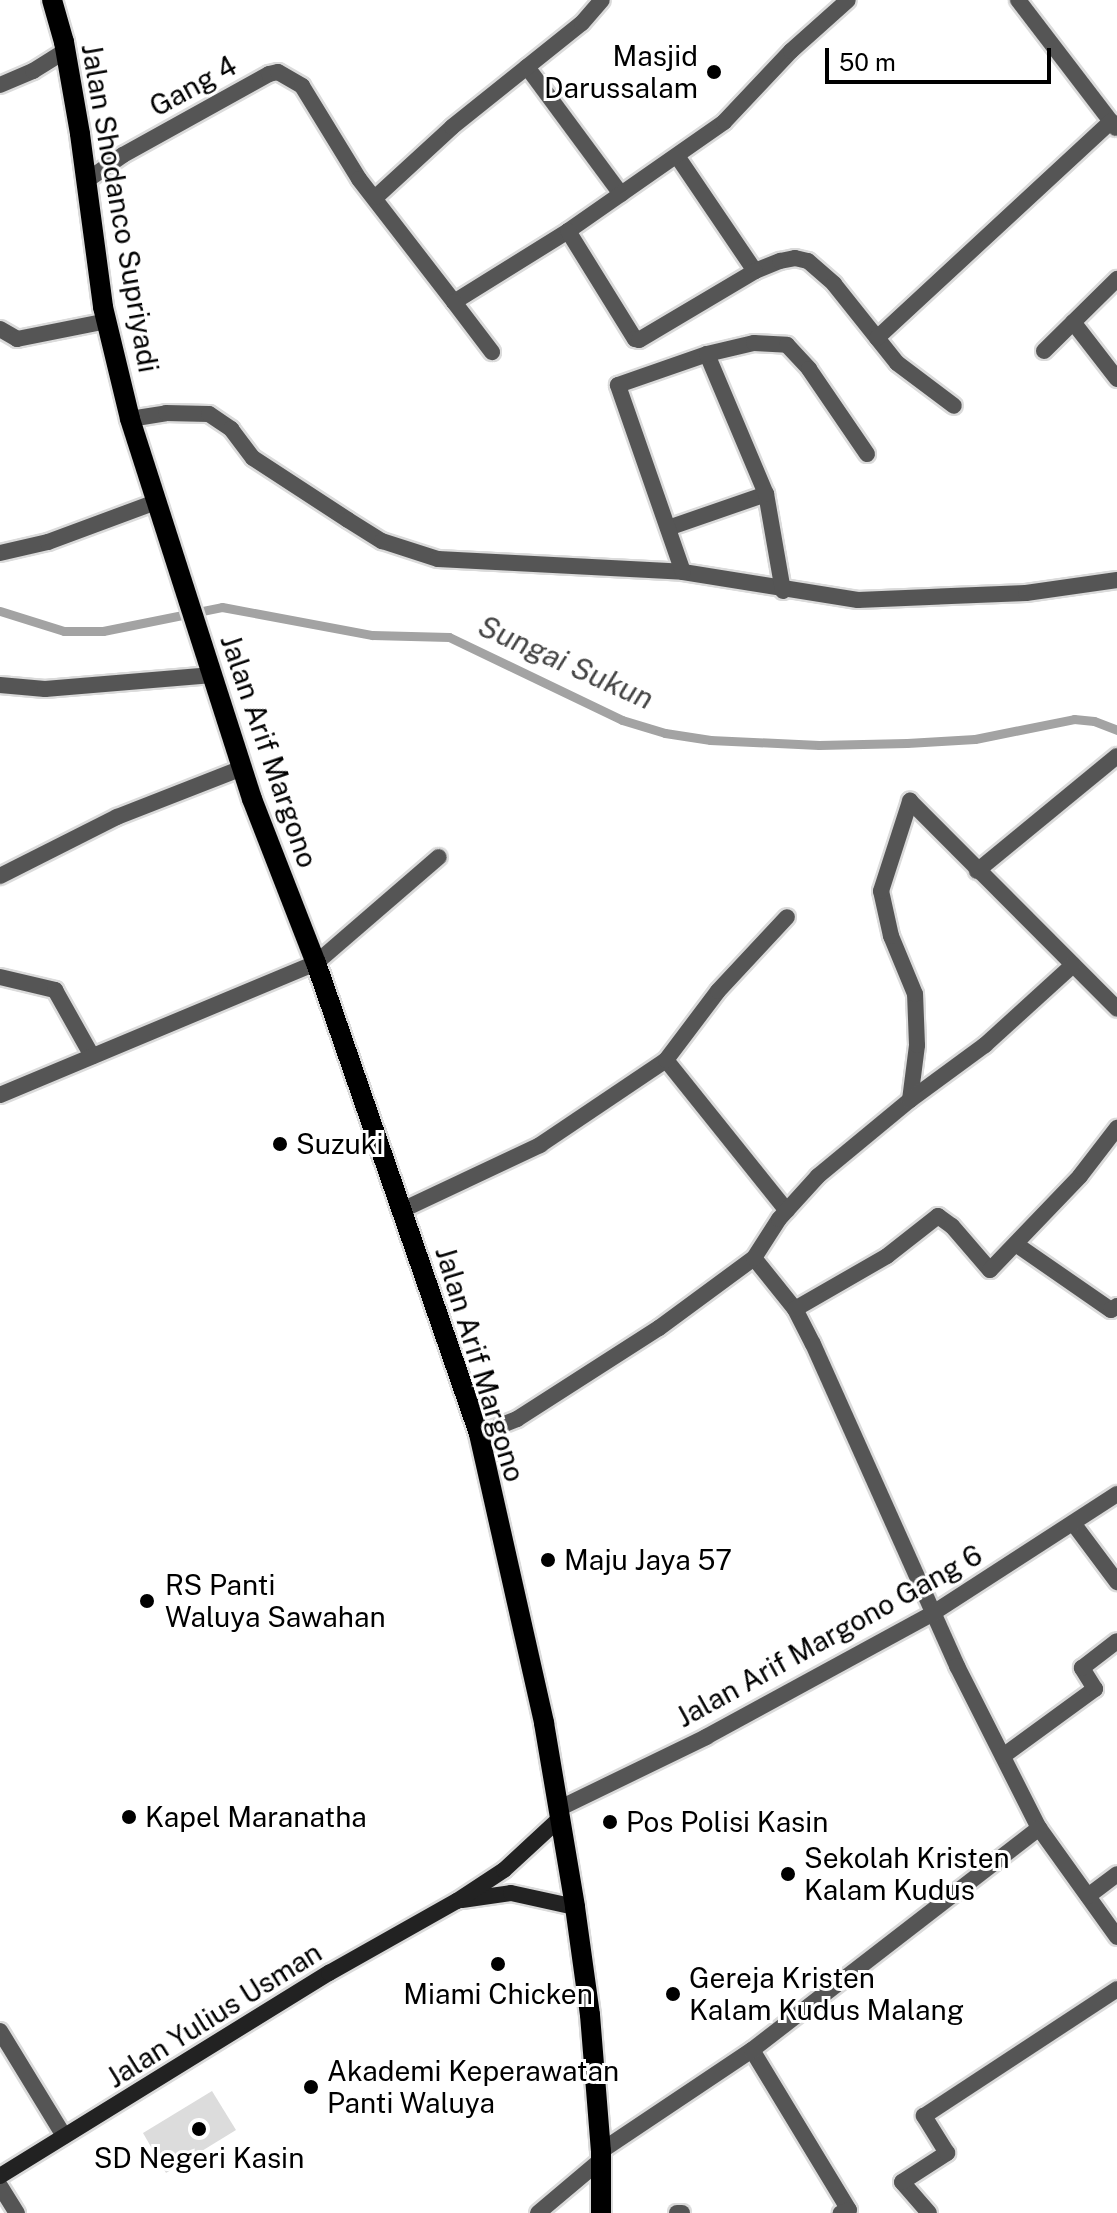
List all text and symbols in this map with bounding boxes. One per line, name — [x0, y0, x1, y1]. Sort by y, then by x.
scale bar — [829, 32, 1055, 82]
place label: Masjid Darussalam — [544, 39, 698, 105]
street label: Jalan Shodanco Supriyadi — [74, 41, 166, 375]
text: 50 m — [839, 48, 896, 76]
street label: Gang 4 — [144, 49, 242, 123]
marker: Masjid Darussalam — [705, 63, 723, 81]
water label: Sungai Sukun — [473, 607, 659, 717]
street label: Jalan Arif Margono — [213, 630, 325, 872]
place label: Suzuki — [296, 1127, 384, 1161]
marker: Suzuki — [271, 1135, 289, 1153]
street label: Jalan Arif Margono — [428, 1242, 532, 1486]
street label: Jalan Arif Margono Gang 6 — [670, 1538, 988, 1734]
place label: Maju Jaya 57 — [564, 1543, 732, 1577]
marker: Maju Jaya 57 — [539, 1551, 557, 1569]
place label: RS Panti Waluya Sawahan — [165, 1568, 386, 1634]
marker: RS Panti Waluya Sawahan — [136, 1590, 158, 1612]
place label: Kapel Maranatha — [145, 1800, 367, 1834]
place label: Pos Polisi Kasin — [626, 1805, 829, 1839]
marker: Kapel Maranatha — [120, 1808, 138, 1826]
marker: Pos Polisi Kasin — [601, 1813, 619, 1831]
place label: Sekolah Kristen Kalam Kudus — [804, 1841, 1010, 1907]
marker: Sekolah Kristen Kalam Kudus — [779, 1865, 797, 1883]
street label: Jalan Yulius Usman — [100, 1935, 328, 2095]
marker: Miami Chicken — [489, 1955, 507, 1973]
place label: Gereja Kristen Kalam Kudus Malang — [689, 1961, 964, 2027]
place label: Miami Chicken — [403, 1977, 593, 2011]
marker: Gereja Kristen Kalam Kudus Malang — [664, 1985, 682, 2003]
place label: Akademi Keperawatan Panti Waluya — [327, 2054, 619, 2120]
marker: Akademi Keperawatan Panti Waluya — [302, 2078, 320, 2096]
marker: SD Negeri Kasin — [190, 2120, 208, 2138]
place label: SD Negeri Kasin — [94, 2141, 304, 2175]

